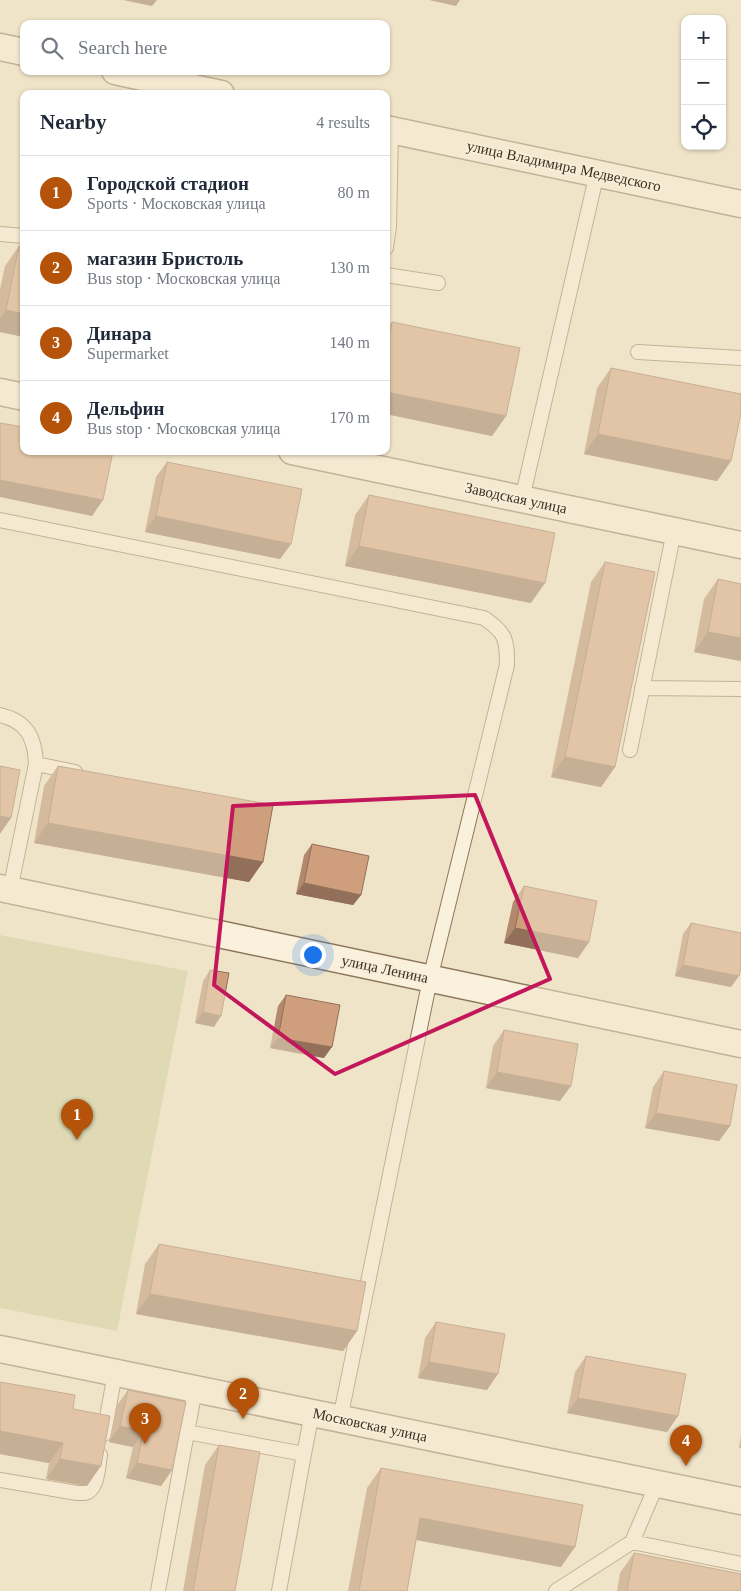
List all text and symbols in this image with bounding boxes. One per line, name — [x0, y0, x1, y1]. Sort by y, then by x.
map controls — [681, 15, 726, 150]
button: + — [681, 15, 726, 60]
search box — [20, 20, 390, 75]
icon: search — [38, 34, 66, 62]
text: Search here — [78, 37, 167, 58]
button: − — [681, 60, 726, 105]
button: locate — [681, 105, 726, 150]
text: Nearby — [40, 110, 107, 134]
text: 4 results — [316, 114, 370, 131]
street label: улица Владимира Медведского — [465, 138, 663, 194]
text: Городской стадион — [87, 173, 249, 194]
text: 1 — [52, 184, 60, 201]
text: 80 m — [338, 184, 370, 201]
text: Sports · Московская улица — [87, 195, 266, 212]
text: магазин Бристоль — [87, 248, 243, 269]
text: 2 — [52, 259, 60, 276]
text: 130 m — [330, 259, 370, 276]
text: Bus stop · Московская улица — [87, 270, 280, 287]
text: Динара — [87, 323, 152, 344]
text: 3 — [52, 334, 60, 351]
text: 140 m — [330, 334, 370, 351]
text: Supermarket — [87, 345, 169, 362]
text: Дельфин — [87, 398, 164, 419]
text: 4 — [52, 409, 60, 426]
text: 170 m — [330, 409, 370, 426]
text: Bus stop · Московская улица — [87, 420, 280, 437]
street label: Заводская улица — [464, 479, 569, 517]
your location — [300, 942, 326, 968]
street label: улица Ленина — [340, 952, 430, 986]
pin: 1 — [61, 1099, 93, 1140]
pin: 2 — [227, 1378, 259, 1419]
pin: 3 — [129, 1403, 161, 1444]
street label: Московская улица — [311, 1405, 429, 1445]
pin: 4 — [670, 1425, 702, 1466]

